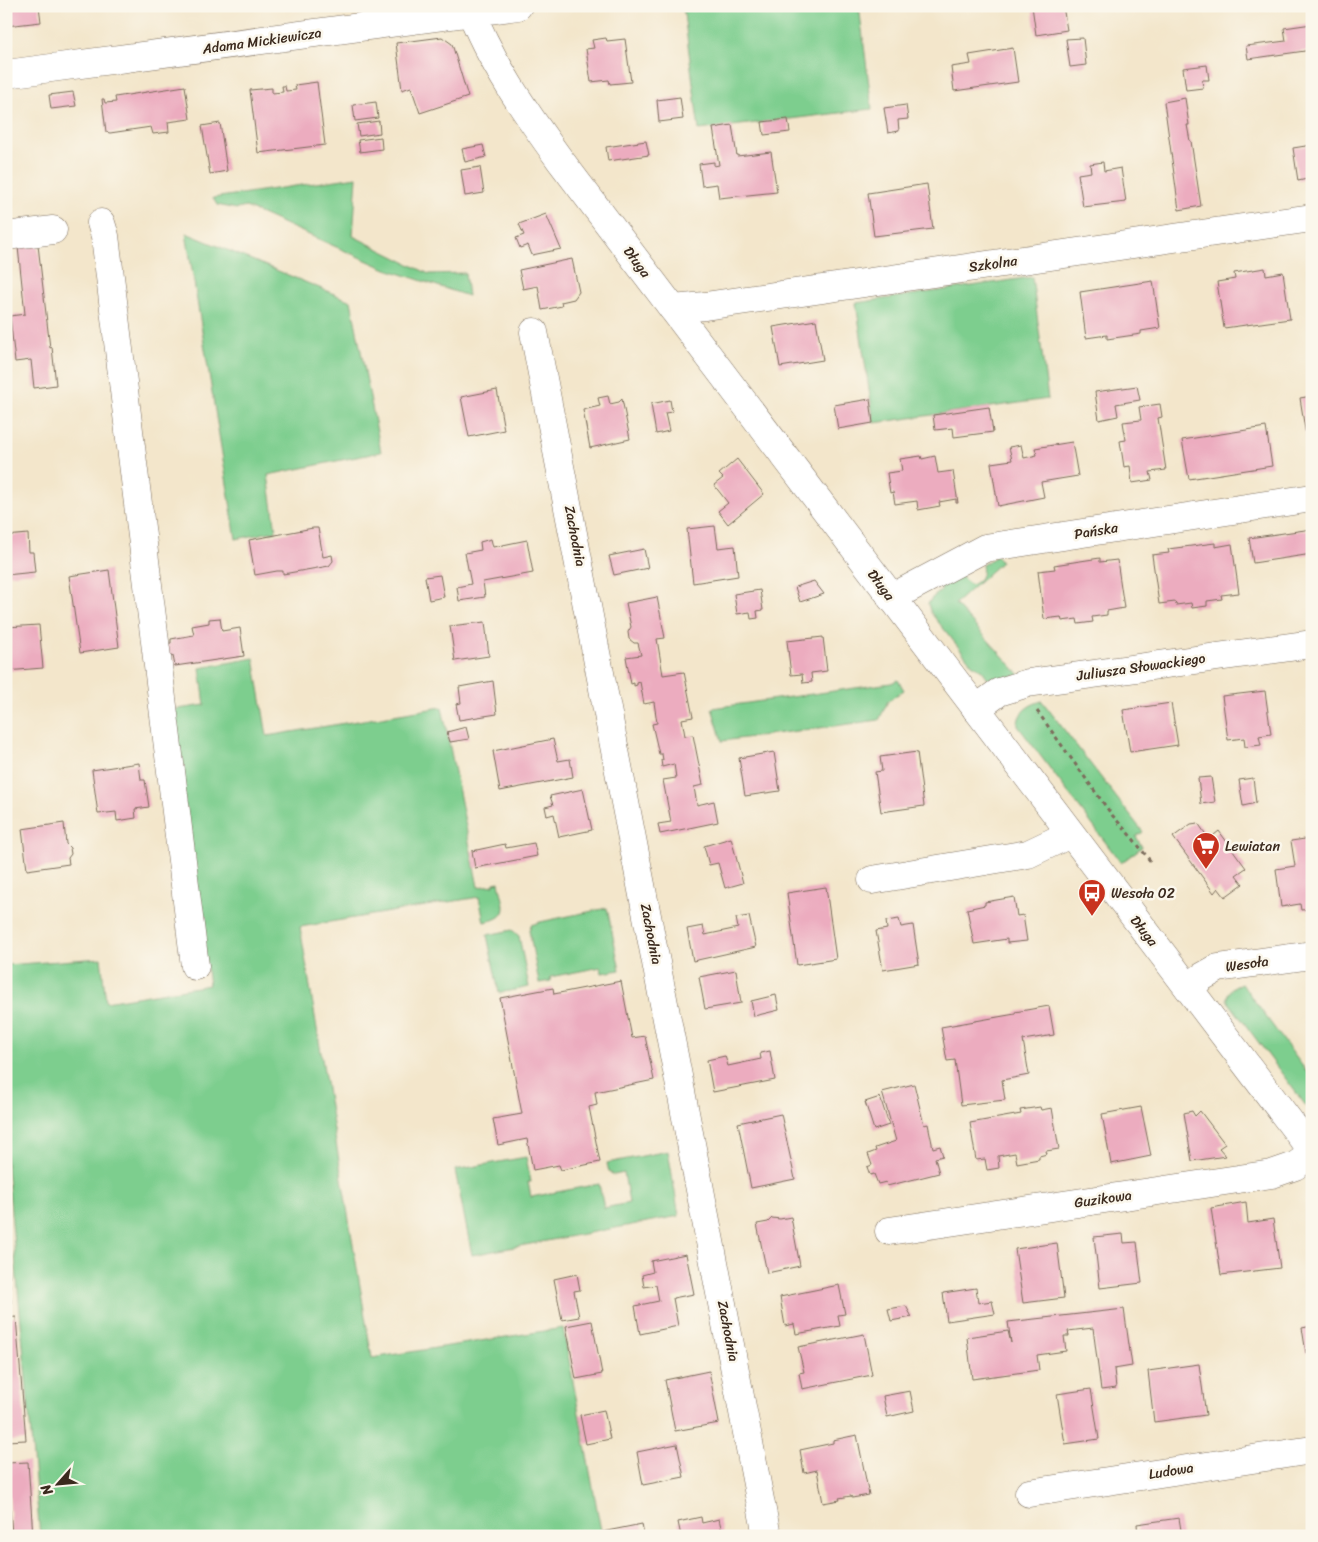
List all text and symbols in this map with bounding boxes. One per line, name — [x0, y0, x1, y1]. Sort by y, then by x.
street label: Adama Mickiewicza — [200, 20, 323, 62]
street label: Długa — [617, 241, 658, 284]
street label: Szkolna — [967, 248, 1020, 280]
street label: Zachodnia — [557, 503, 593, 569]
street label: Pańska — [1072, 515, 1121, 547]
street label: Długa — [861, 564, 902, 607]
street label: Juliusza Słowackiego — [1074, 646, 1207, 689]
supermarket icon: Lewiatan — [1191, 831, 1221, 870]
place label: Lewiatan — [1225, 834, 1280, 859]
bus stop icon: Wesoła 02 — [1077, 878, 1107, 917]
place label: Wesoła 02 — [1111, 881, 1175, 906]
street label: Zachodnia — [633, 901, 669, 967]
street label: Długa — [1124, 910, 1165, 953]
street label: Wesoła — [1224, 949, 1270, 979]
street label: Guzikowa — [1073, 1183, 1133, 1215]
street label: Zachodnia — [710, 1298, 746, 1364]
street label: Ludowa — [1147, 1455, 1195, 1487]
north arrow — [32, 1460, 82, 1510]
text: N — [33, 1479, 61, 1501]

